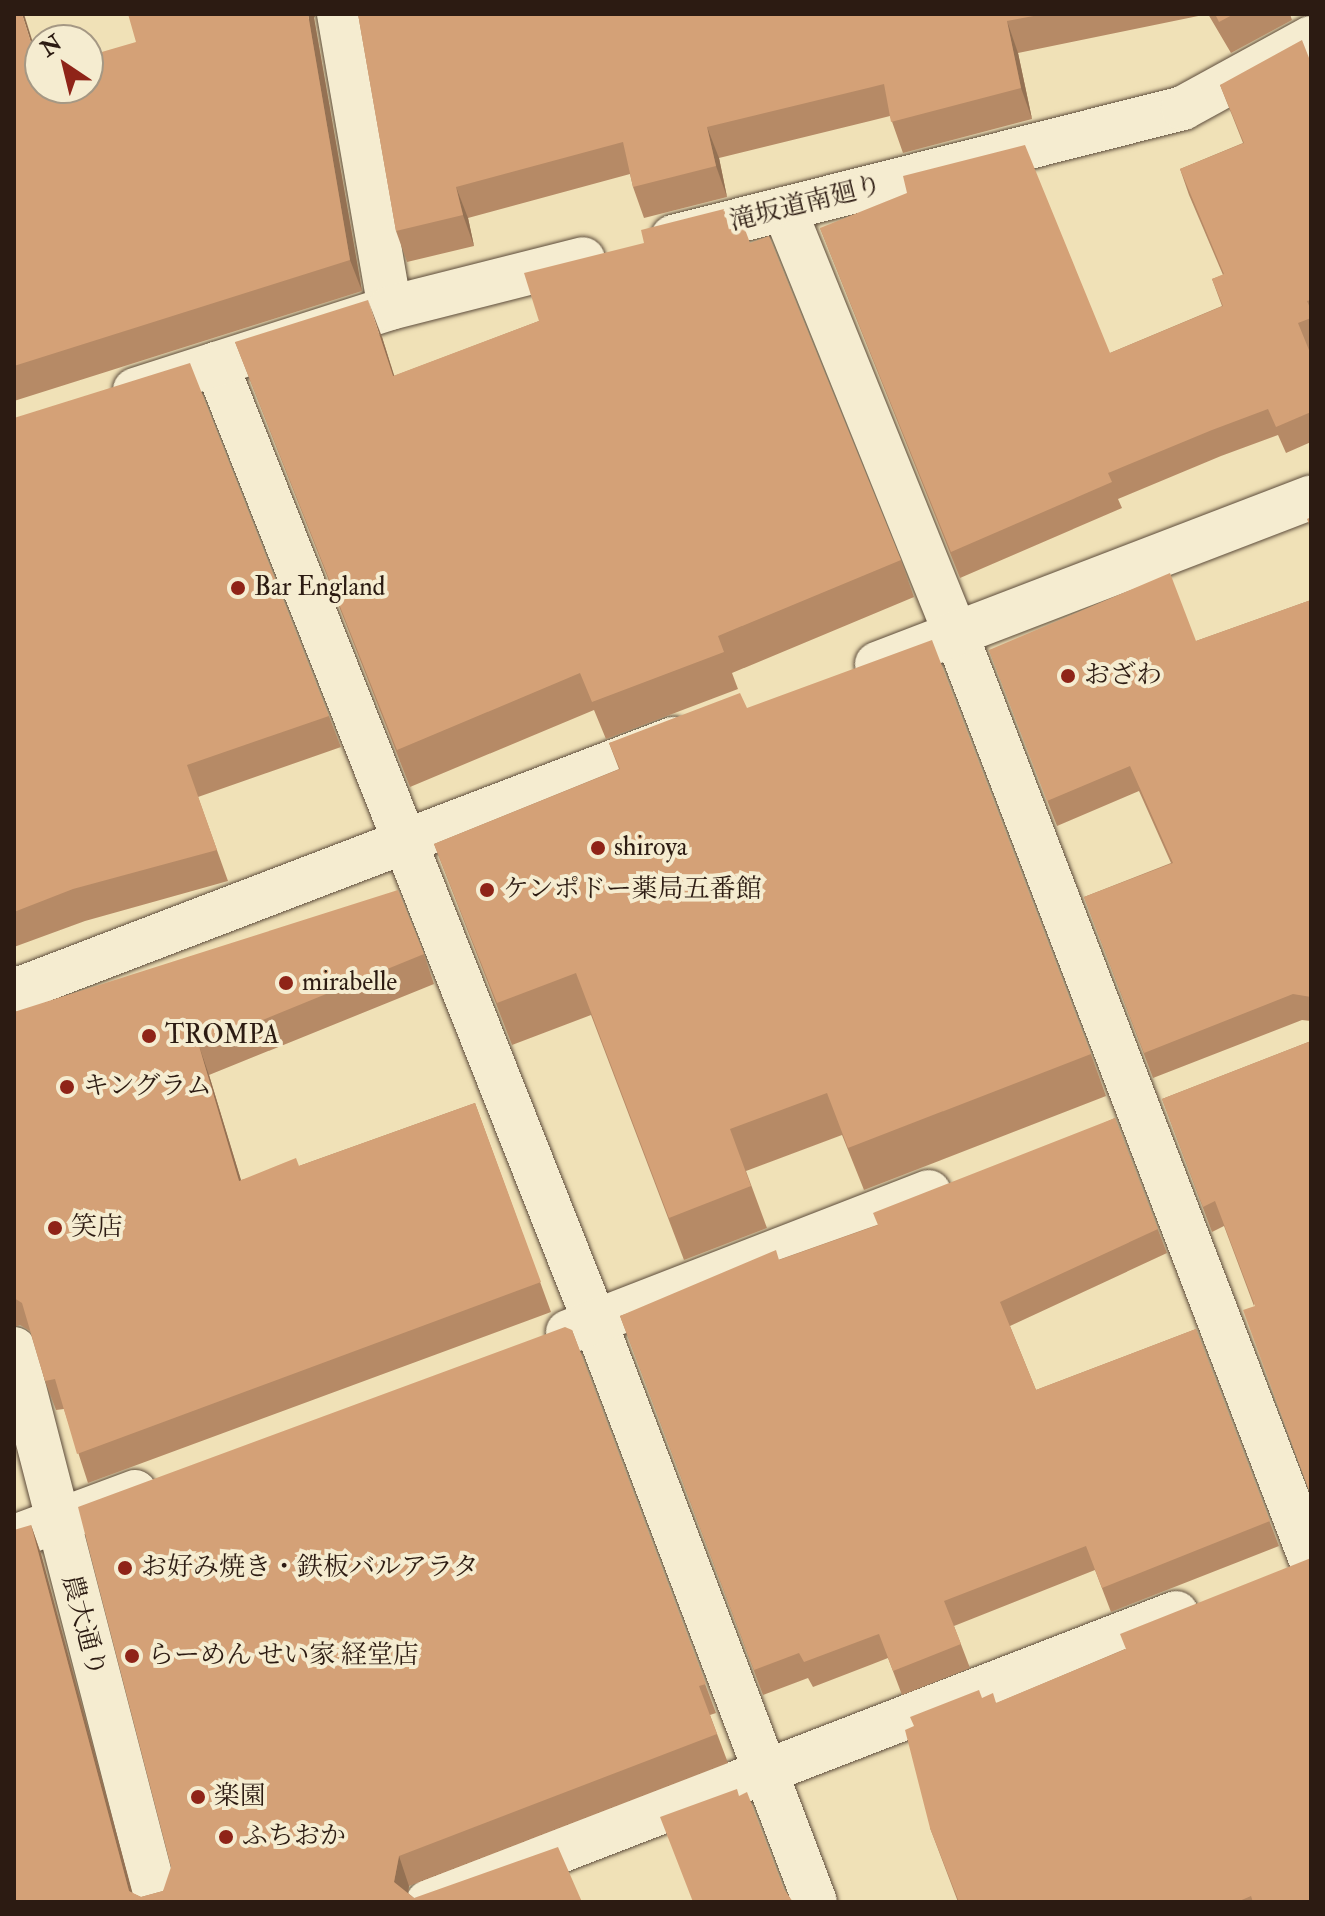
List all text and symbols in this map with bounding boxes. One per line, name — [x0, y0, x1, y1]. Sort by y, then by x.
north arrow — [24, 24, 104, 104]
text: N — [35, 29, 67, 63]
street label: 滝坂道南廻り — [727, 170, 885, 238]
place label: Bar England — [254, 572, 385, 604]
marker: Bar England — [229, 579, 247, 597]
place label: おざわ — [1084, 660, 1162, 692]
marker: おざわ — [1059, 667, 1077, 685]
place label: shiroya — [614, 832, 687, 864]
marker: shiroya — [589, 839, 607, 857]
place label: ケンポドー薬局五番館 — [503, 874, 763, 906]
marker: ケンポドー薬局五番館 — [478, 881, 496, 899]
place label: mirabelle — [302, 967, 397, 999]
marker: mirabelle — [277, 974, 295, 992]
place label: TROMPA — [165, 1020, 279, 1052]
marker: TROMPA — [140, 1027, 158, 1045]
place label: キングラム — [83, 1071, 213, 1103]
marker: キングラム — [58, 1078, 76, 1096]
place label: 笑店 — [71, 1212, 123, 1244]
marker: 笑店 — [46, 1219, 64, 1237]
place label: お好み焼き・鉄板バルアラタ — [141, 1552, 479, 1584]
marker: お好み焼き・鉄板バルアラタ — [116, 1559, 134, 1577]
street label: 農大通り — [54, 1572, 112, 1680]
place label: らーめん せい家 経堂店 — [148, 1640, 419, 1672]
marker: らーめん せい家 経堂店 — [123, 1647, 141, 1665]
place label: 楽園 — [214, 1781, 266, 1813]
marker: 楽園 — [189, 1788, 207, 1806]
place label: ふちおか — [242, 1821, 346, 1853]
marker: ふちおか — [217, 1828, 235, 1846]

